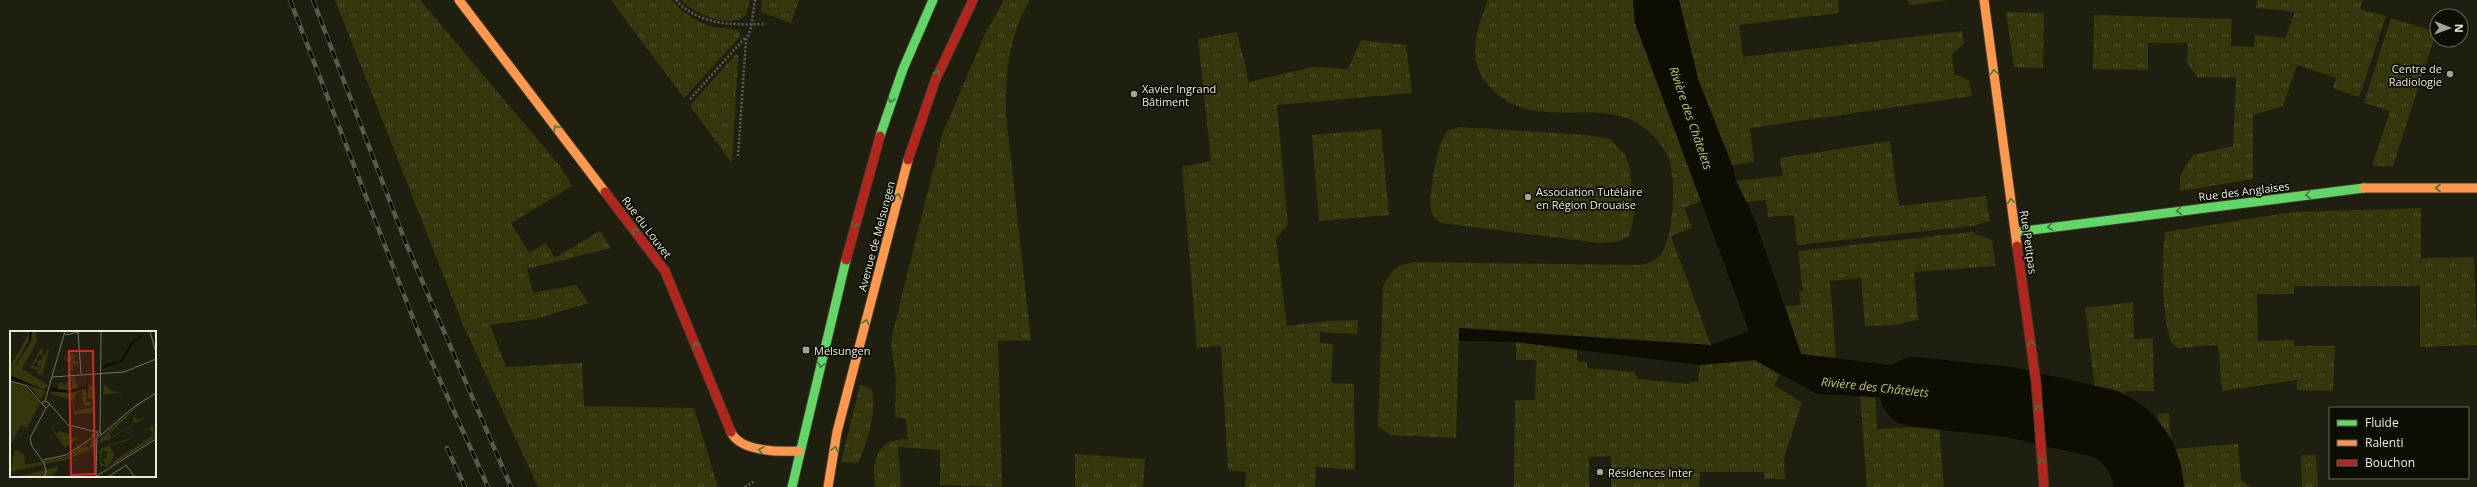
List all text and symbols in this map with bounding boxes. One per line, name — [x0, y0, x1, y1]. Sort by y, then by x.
north arrow — [2429, 8, 2469, 48]
text: N — [2452, 24, 2467, 33]
place label: Centre de Radiologie — [2389, 61, 2442, 89]
water label: Rivière des Châtelets — [1665, 64, 1717, 172]
one-way arrow — [933, 69, 941, 76]
one-way arrow — [1990, 69, 1999, 75]
marker: Centre de Radiologie — [2445, 69, 2455, 79]
place label: Xavier Ingrand Bâtiment — [1142, 81, 1216, 109]
marker: Xavier Ingrand Bâtiment — [1129, 89, 1139, 99]
one-way arrow — [887, 97, 896, 104]
one-way arrow — [554, 125, 561, 132]
street label: Rue des Anglaises — [2198, 178, 2290, 204]
street label: Avenue de Melsungen — [854, 179, 898, 293]
place label: Association Tutélaire en Région Drouaise — [1536, 184, 1642, 212]
one-way arrow — [2435, 184, 2441, 192]
one-way arrow — [2305, 190, 2311, 199]
marker: Association Tutélaire en Région Drouaise — [1523, 192, 1533, 202]
street label: Rue du Louvet — [619, 193, 675, 261]
one-way arrow — [893, 193, 902, 200]
one-way arrow — [2007, 198, 2016, 204]
one-way arrow — [2176, 206, 2182, 215]
street label: Rue Petitpas — [2017, 209, 2041, 275]
one-way arrow — [851, 221, 860, 228]
one-way arrow — [2047, 222, 2053, 231]
one-way arrow — [633, 229, 640, 236]
one-way arrow — [861, 319, 870, 326]
inset map — [10, 331, 156, 477]
one-way arrow — [2026, 340, 2035, 347]
one-way arrow — [692, 341, 700, 348]
place label: Melsungen — [814, 343, 870, 358]
marker: Melsungen — [801, 345, 811, 355]
one-way arrow — [817, 362, 825, 368]
water label: Rivière des Châtelets — [1820, 373, 1930, 401]
one-way arrow — [2033, 405, 2042, 411]
legend — [2329, 407, 2469, 479]
text: Fluide — [2365, 414, 2399, 431]
text: Ralenti — [2365, 434, 2404, 451]
one-way arrow — [830, 445, 838, 452]
one-way arrow — [757, 446, 764, 454]
text: Bouchon — [2365, 454, 2415, 471]
one-way arrow — [2037, 458, 2046, 464]
place label: Résidences Inter — [1608, 465, 1693, 480]
marker: Résidences Inter — [1595, 467, 1605, 477]

